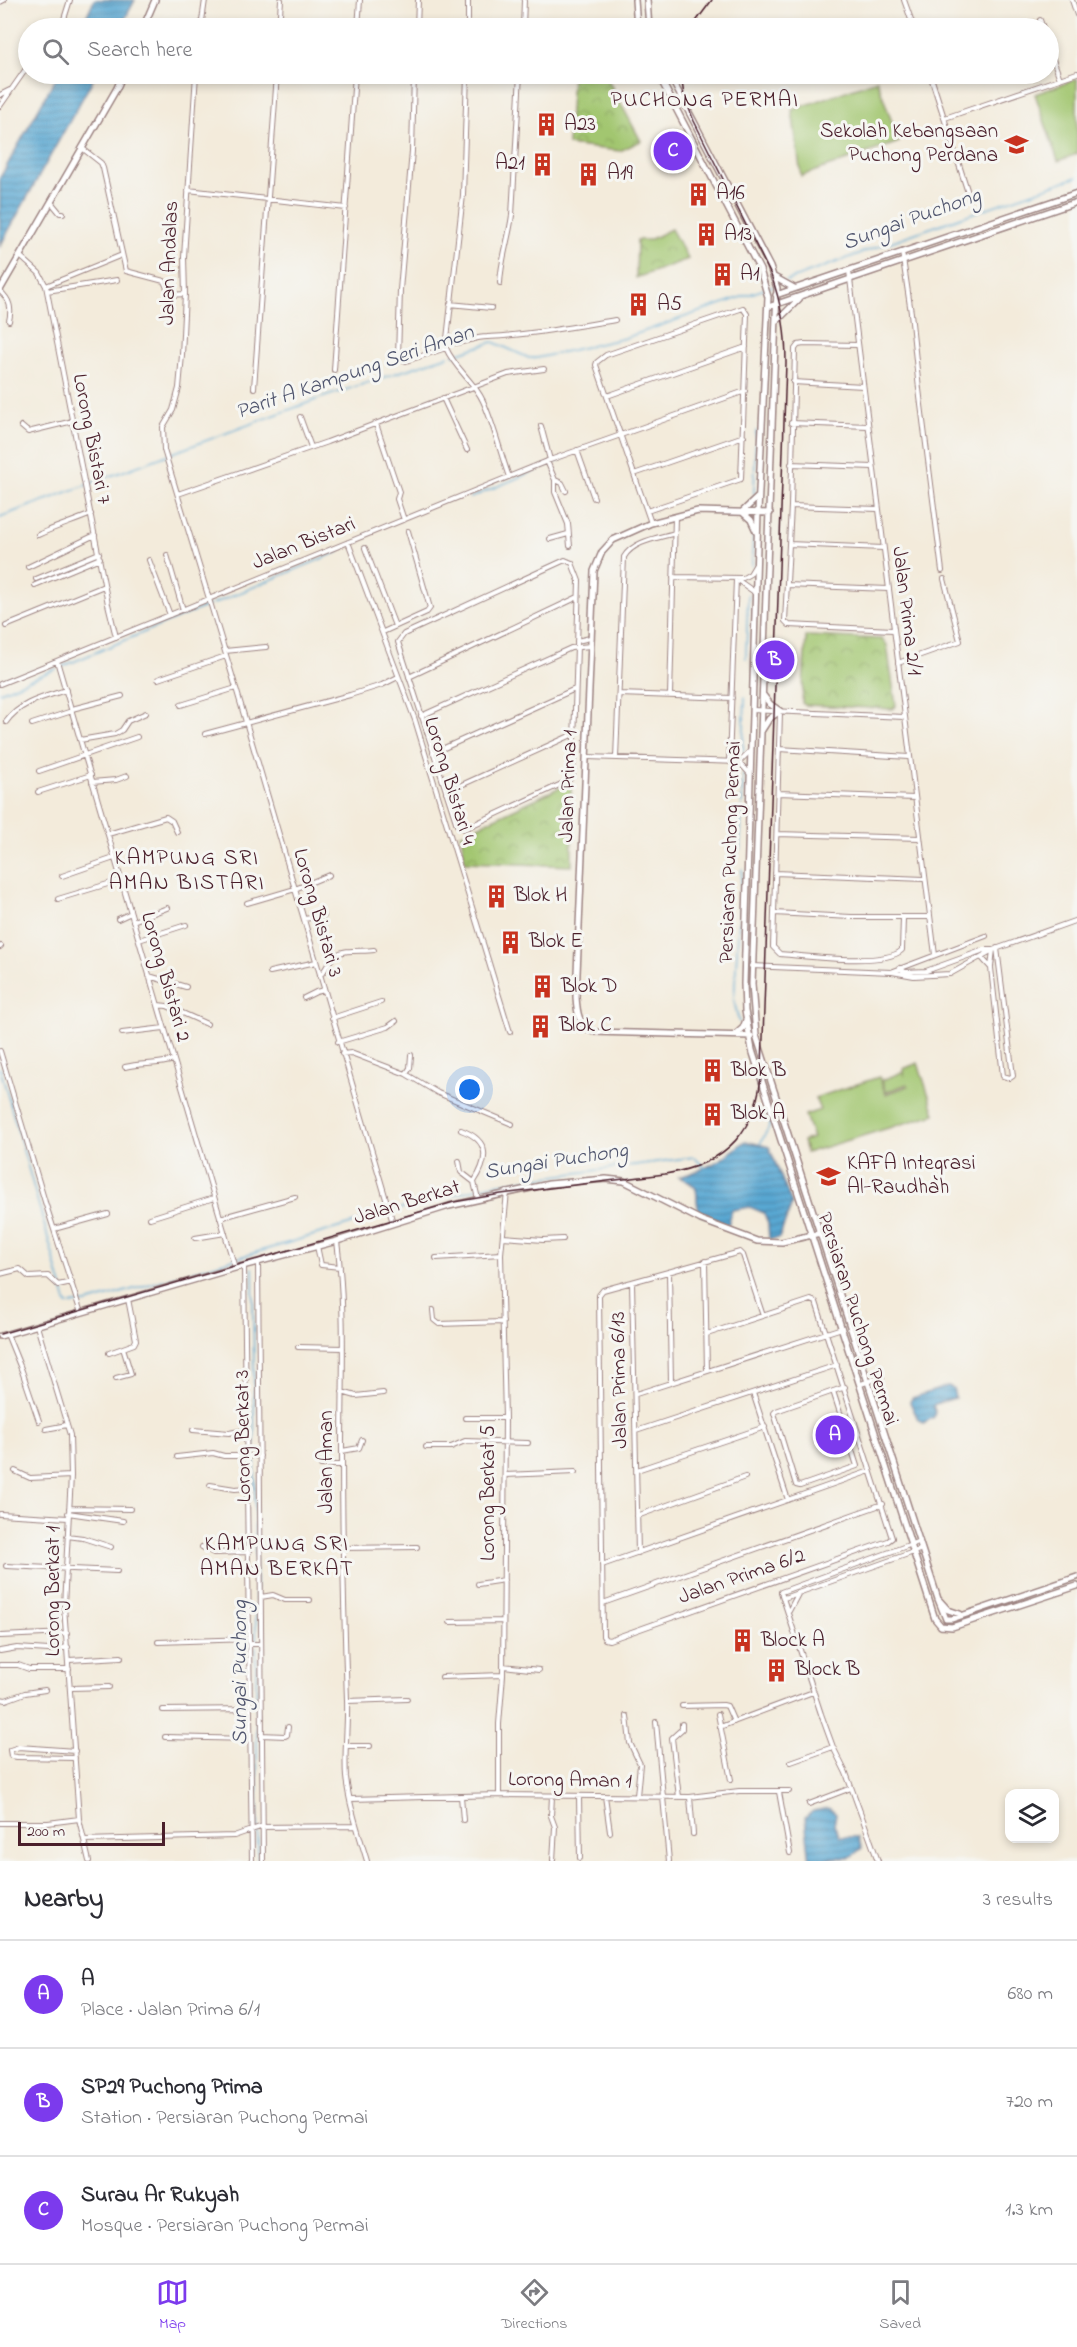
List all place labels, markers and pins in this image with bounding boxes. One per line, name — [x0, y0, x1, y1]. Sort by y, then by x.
place label: A23 — [564, 110, 596, 140]
building icon: A23 — [533, 112, 559, 138]
place label: Sekolah Kebangsaan Puchong Perdana — [820, 117, 998, 173]
pin: C — [654, 128, 692, 174]
school or university icon: Sekolah Kebangsaan Puchong Perdana — [1003, 131, 1029, 157]
place label: A21 — [495, 149, 525, 179]
building icon: A21 — [530, 151, 556, 177]
place label: A19 — [607, 159, 634, 189]
building icon: A19 — [576, 161, 602, 187]
place label: A16 — [716, 179, 745, 209]
building icon: A16 — [685, 181, 711, 207]
place label: A13 — [724, 220, 752, 250]
building icon: A13 — [693, 222, 719, 248]
place label: A1 — [740, 260, 760, 290]
building icon: A1 — [709, 262, 735, 288]
place label: A5 — [657, 290, 682, 320]
building icon: A5 — [626, 292, 652, 318]
pin: B — [756, 638, 794, 682]
place label: Blok H — [513, 881, 567, 911]
building icon: Blok H — [483, 883, 509, 909]
place label: Blok E — [528, 927, 583, 957]
building icon: Blok E — [498, 929, 524, 955]
place label: Blok D — [560, 972, 618, 1002]
building icon: Blok D — [530, 974, 556, 1000]
place label: Blok C — [558, 1011, 612, 1041]
building icon: Blok C — [528, 1013, 554, 1039]
place label: Blok B — [730, 1056, 786, 1086]
building icon: Blok B — [700, 1058, 726, 1084]
place label: Blok A — [730, 1099, 785, 1129]
building icon: Blok A — [700, 1101, 726, 1127]
place label: KAFA Integrasi Al-Raudhah — [847, 1149, 975, 1203]
school or university icon: KAFA Integrasi Al-Raudhah — [816, 1163, 842, 1189]
pin: A — [816, 1412, 854, 1458]
place label: Block A — [760, 1626, 825, 1656]
building icon: Block A — [730, 1628, 756, 1654]
place label: Block B — [794, 1655, 860, 1685]
building icon: Block B — [764, 1657, 790, 1683]

